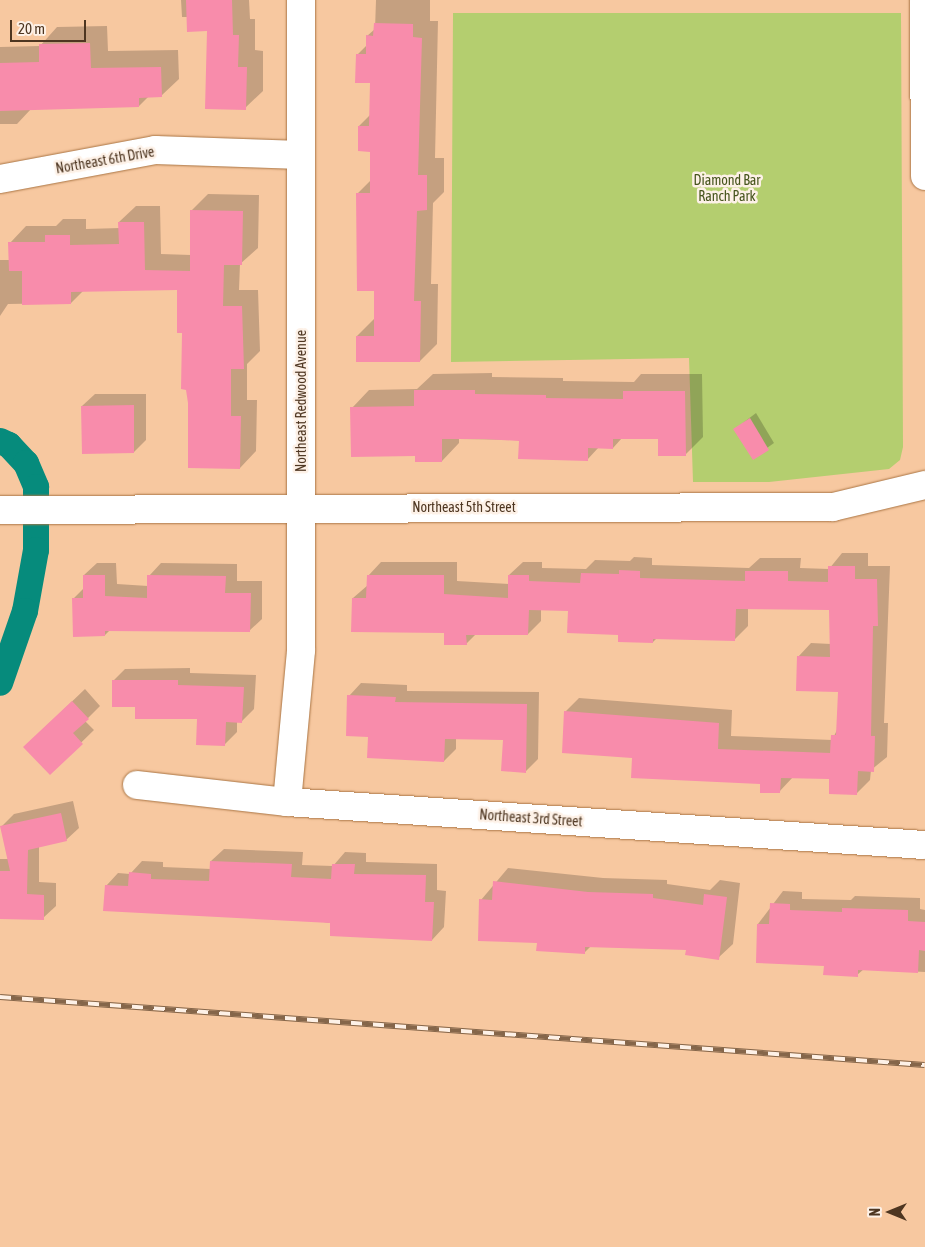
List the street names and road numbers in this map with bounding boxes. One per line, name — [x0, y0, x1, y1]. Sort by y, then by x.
street label: Northeast 6th Drive — [54, 143, 156, 177]
street label: Northeast Redwood Avenue — [293, 330, 309, 472]
street label: Northeast 5th Street — [412, 499, 516, 515]
street label: Northeast 3rd Street — [479, 806, 583, 830]

